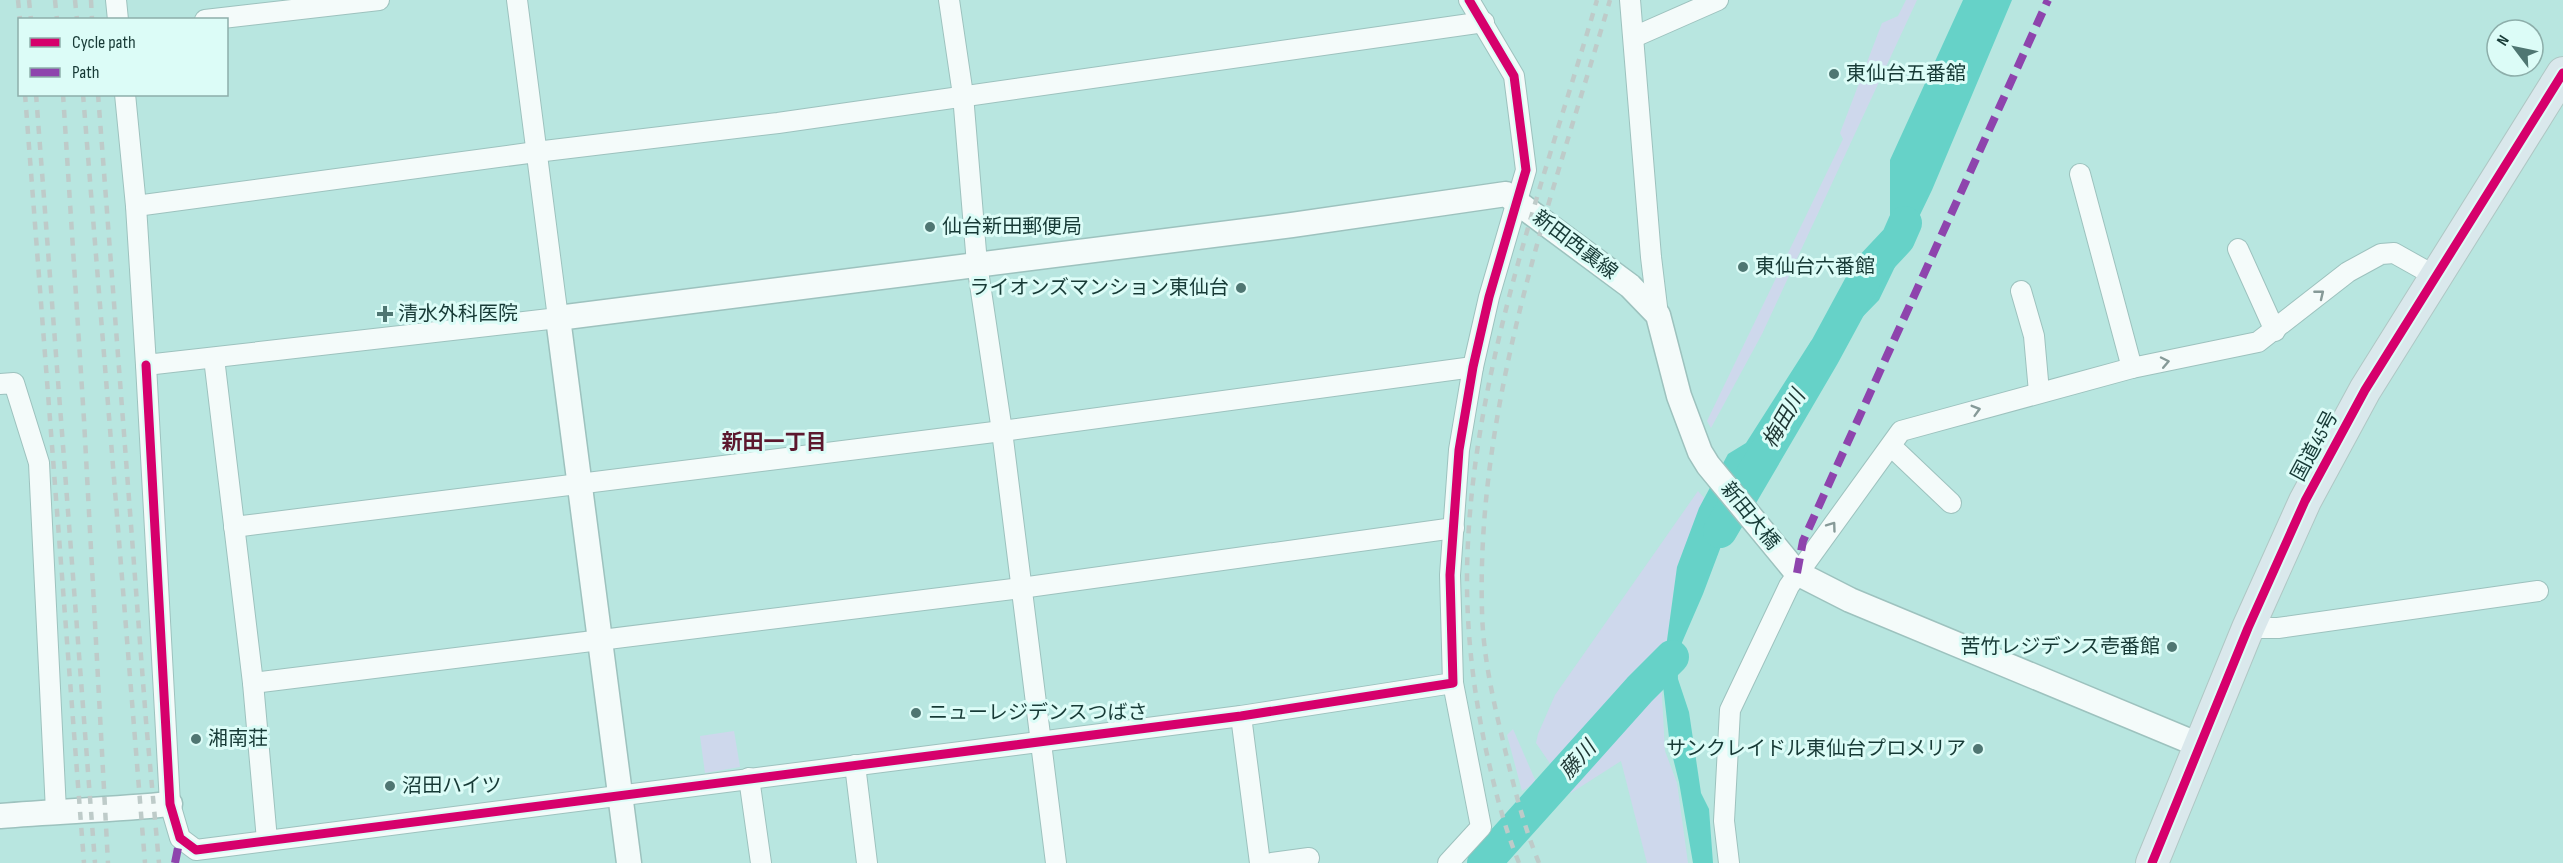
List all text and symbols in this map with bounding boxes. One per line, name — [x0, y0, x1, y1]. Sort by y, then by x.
legend — [18, 18, 228, 96]
north arrow — [2485, 18, 2545, 78]
text: Cycle path — [72, 32, 136, 53]
text: N — [2493, 32, 2514, 50]
text: Path — [72, 62, 100, 83]
place label: 東仙台五番舘 — [1846, 62, 1966, 86]
marker: 東仙台五番舘 — [1827, 67, 1841, 81]
street label: 新田西裏線 — [1528, 205, 1622, 285]
place label: 仙台新田郵便局 — [942, 215, 1082, 239]
marker: 仙台新田郵便局 — [923, 220, 937, 234]
place label: 東仙台六番館 — [1755, 255, 1875, 279]
marker: 東仙台六番館 — [1736, 260, 1750, 274]
place label: ライオンズマンション東仙台 — [969, 276, 1229, 300]
marker: ライオンズマンション東仙台 — [1234, 281, 1248, 295]
one-way arrow — [2313, 291, 2324, 302]
place label: 清水外科医院 — [398, 302, 518, 326]
marker: 清水外科医院 — [376, 305, 394, 323]
one-way arrow — [2159, 356, 2169, 369]
water label: 梅田川 — [1757, 384, 1812, 453]
one-way arrow — [1970, 405, 1981, 417]
street label: 国道45号 — [2286, 407, 2344, 485]
district label: 新田一丁目 — [722, 430, 827, 455]
street label: 新田大橋 — [1716, 477, 1784, 555]
one-way arrow — [1824, 521, 1835, 532]
place label: 苦竹レジデンス壱番館 — [1960, 635, 2160, 659]
marker: 苦竹レジデンス壱番館 — [2165, 640, 2179, 654]
place label: ニューレジデンスつばさ — [928, 701, 1148, 725]
marker: ニューレジデンスつばさ — [909, 706, 923, 720]
place label: 湘南荘 — [208, 727, 268, 751]
marker: 湘南荘 — [189, 732, 203, 746]
water label: 藤川 — [1555, 735, 1603, 784]
place label: サンクレイドル東仙台プロメリア — [1666, 737, 1966, 761]
marker: サンクレイドル東仙台プロメリア — [1971, 742, 1985, 756]
place label: 沼田ハイツ — [402, 774, 502, 798]
marker: 沼田ハイツ — [383, 779, 397, 793]

